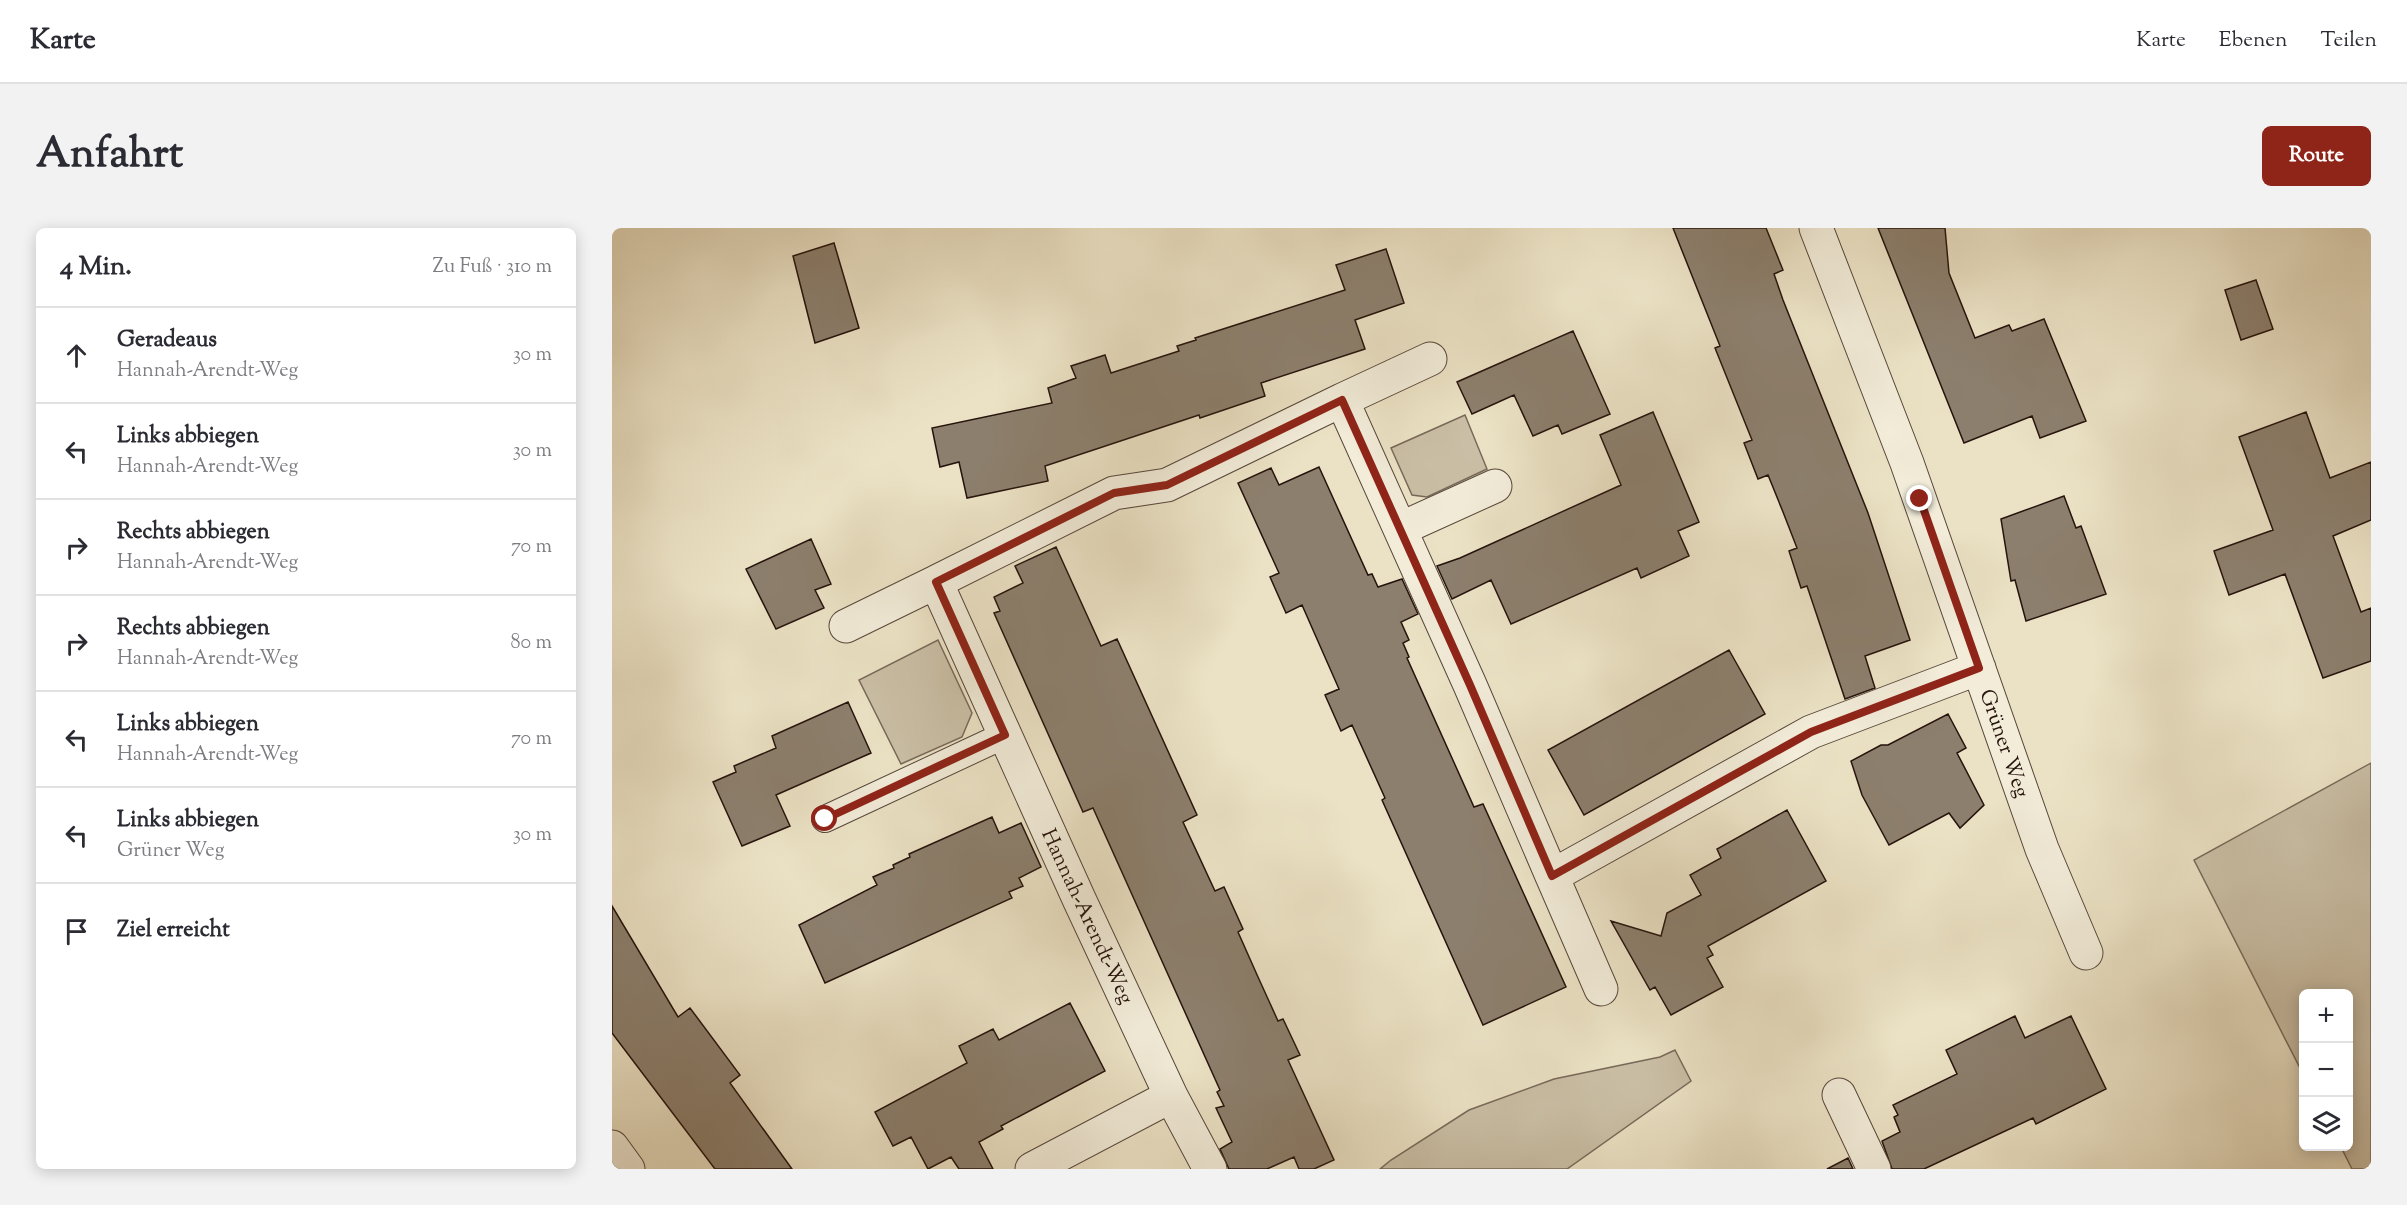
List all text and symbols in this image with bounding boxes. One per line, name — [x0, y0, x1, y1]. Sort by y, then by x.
text: Karte — [30, 21, 96, 61]
text: Karte — [2136, 26, 2186, 56]
text: Ebenen — [2219, 26, 2287, 56]
text: Teilen — [2320, 26, 2377, 56]
text: Anfahrt — [36, 126, 183, 186]
button: Route — [2262, 126, 2371, 186]
text: 4 Min. — [60, 249, 132, 286]
text: Zu Fuß · 310 m — [433, 253, 552, 282]
text: Geradeaus — [117, 325, 217, 357]
icon: ahead — [60, 339, 93, 372]
text: 30 m — [513, 341, 552, 370]
text: Hannah-Arendt-Weg — [117, 357, 298, 386]
text: Links abbiegen — [117, 421, 259, 453]
icon: left — [60, 435, 93, 468]
text: 30 m — [513, 437, 552, 466]
text: Hannah-Arendt-Weg — [117, 453, 298, 482]
route end — [1906, 485, 1932, 511]
text: Rechts abbiegen — [117, 517, 270, 549]
icon: right — [60, 531, 93, 564]
text: 70 m — [511, 533, 552, 562]
text: Hannah-Arendt-Weg — [117, 549, 298, 578]
text: Rechts abbiegen — [117, 613, 270, 645]
icon: right — [60, 627, 93, 660]
text: 80 m — [511, 629, 552, 658]
text: Hannah-Arendt-Weg — [117, 645, 298, 674]
street label: Grüner Weg — [1971, 685, 2036, 802]
text: Links abbiegen — [117, 709, 259, 741]
icon: left — [60, 723, 93, 756]
text: 70 m — [511, 725, 552, 754]
text: Hannah-Arendt-Weg — [117, 741, 298, 770]
text: Links abbiegen — [117, 805, 259, 837]
route start — [811, 805, 837, 831]
icon: left — [60, 819, 93, 852]
text: 30 m — [513, 821, 552, 850]
street label: Hannah-Arendt-Weg — [1032, 824, 1140, 1009]
text: Grüner Weg — [117, 837, 224, 866]
icon: arrive — [60, 915, 93, 948]
text: Ziel erreicht — [117, 915, 230, 947]
map controls — [2299, 989, 2353, 1151]
button: + — [2299, 989, 2353, 1043]
button: − — [2299, 1043, 2353, 1097]
button: layers — [2299, 1097, 2353, 1151]

